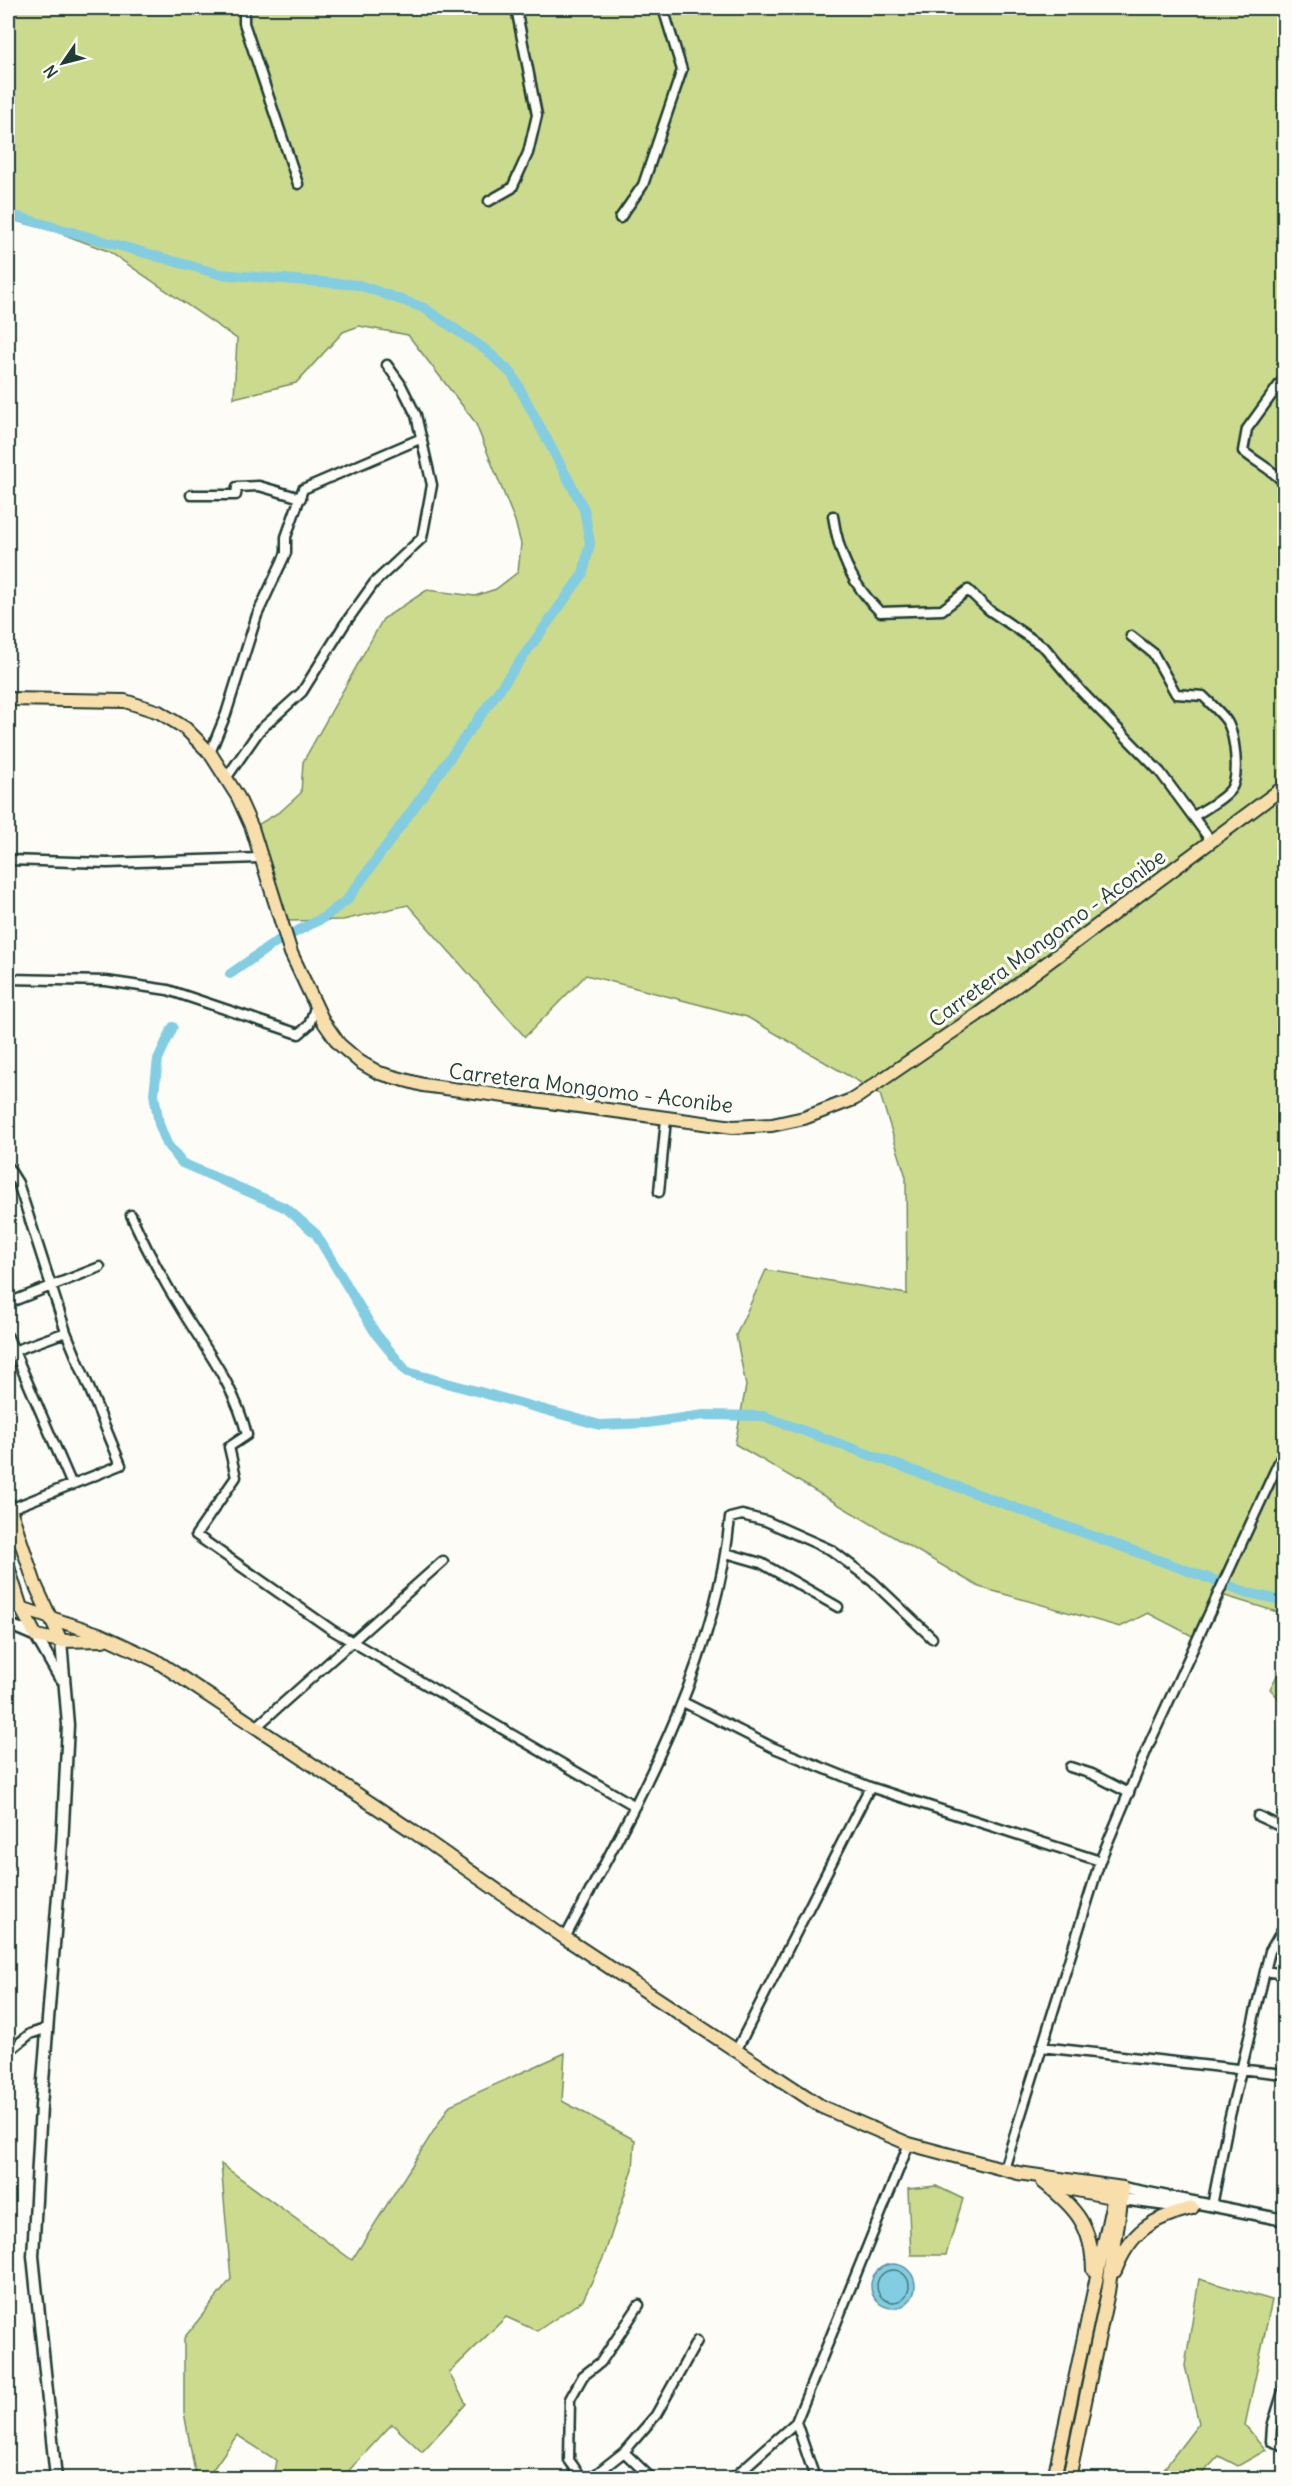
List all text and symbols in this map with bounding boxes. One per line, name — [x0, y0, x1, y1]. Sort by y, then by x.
north arrow — [33, 33, 93, 93]
text: N — [39, 61, 62, 82]
street label: Carretera Mongomo - Aconibe — [923, 843, 1171, 1033]
street label: Carretera Mongomo - Aconibe — [447, 1057, 735, 1119]

